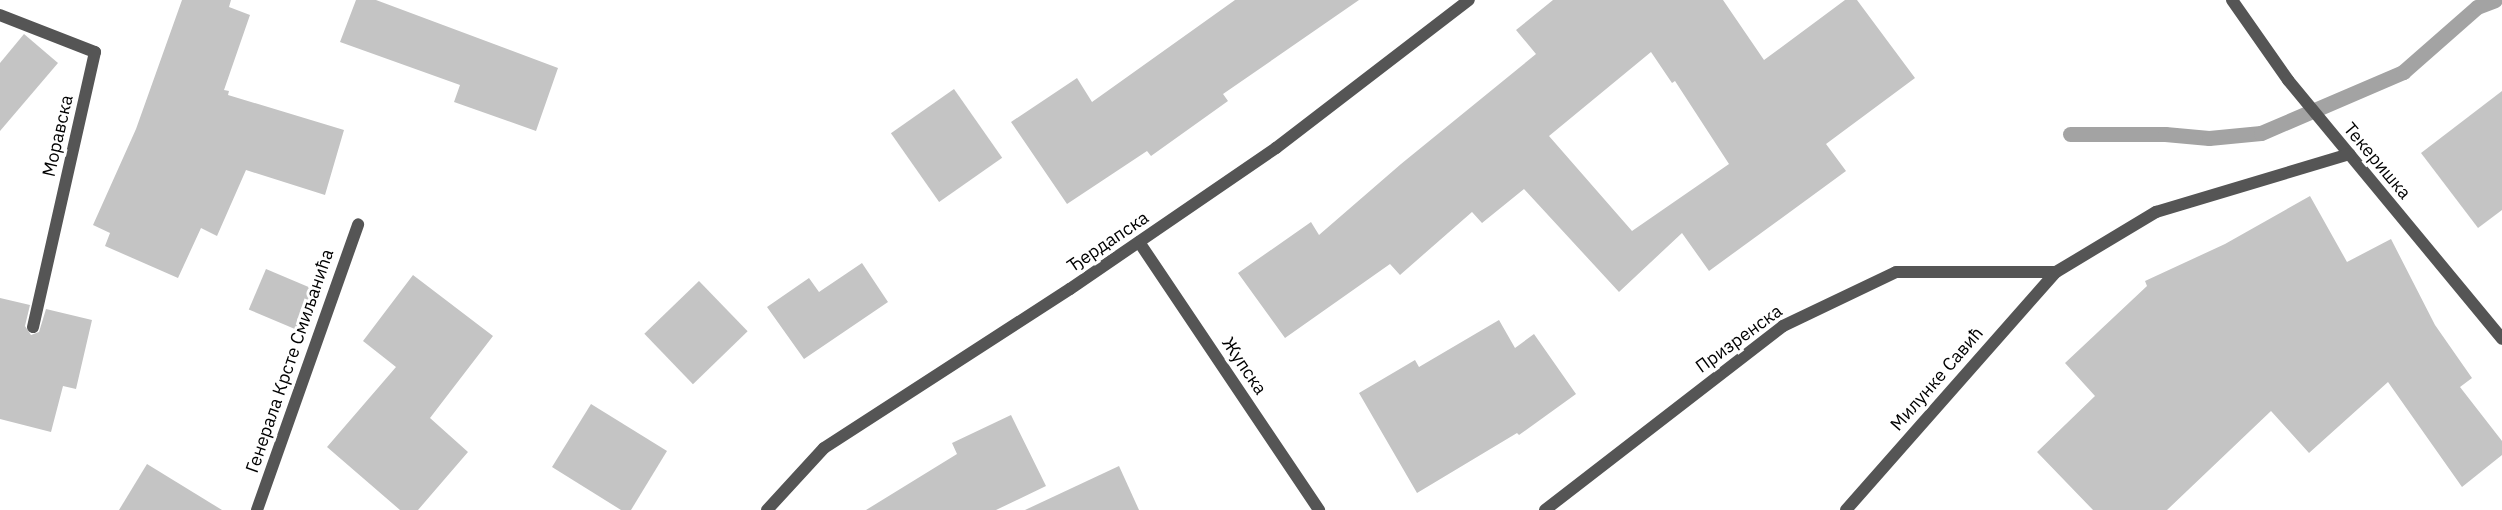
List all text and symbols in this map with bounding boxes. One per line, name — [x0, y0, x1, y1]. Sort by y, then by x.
street label: Моравска — [38, 93, 78, 179]
street label: Текеришка — [2339, 118, 2415, 204]
street label: Ђердапска — [1063, 207, 1153, 277]
street label: Генерала Крсте Смиљанића — [242, 246, 338, 476]
street label: Призренска — [1691, 300, 1787, 378]
street label: Милунке Савић — [1886, 323, 1988, 435]
street label: Жупска — [1217, 333, 1271, 399]

